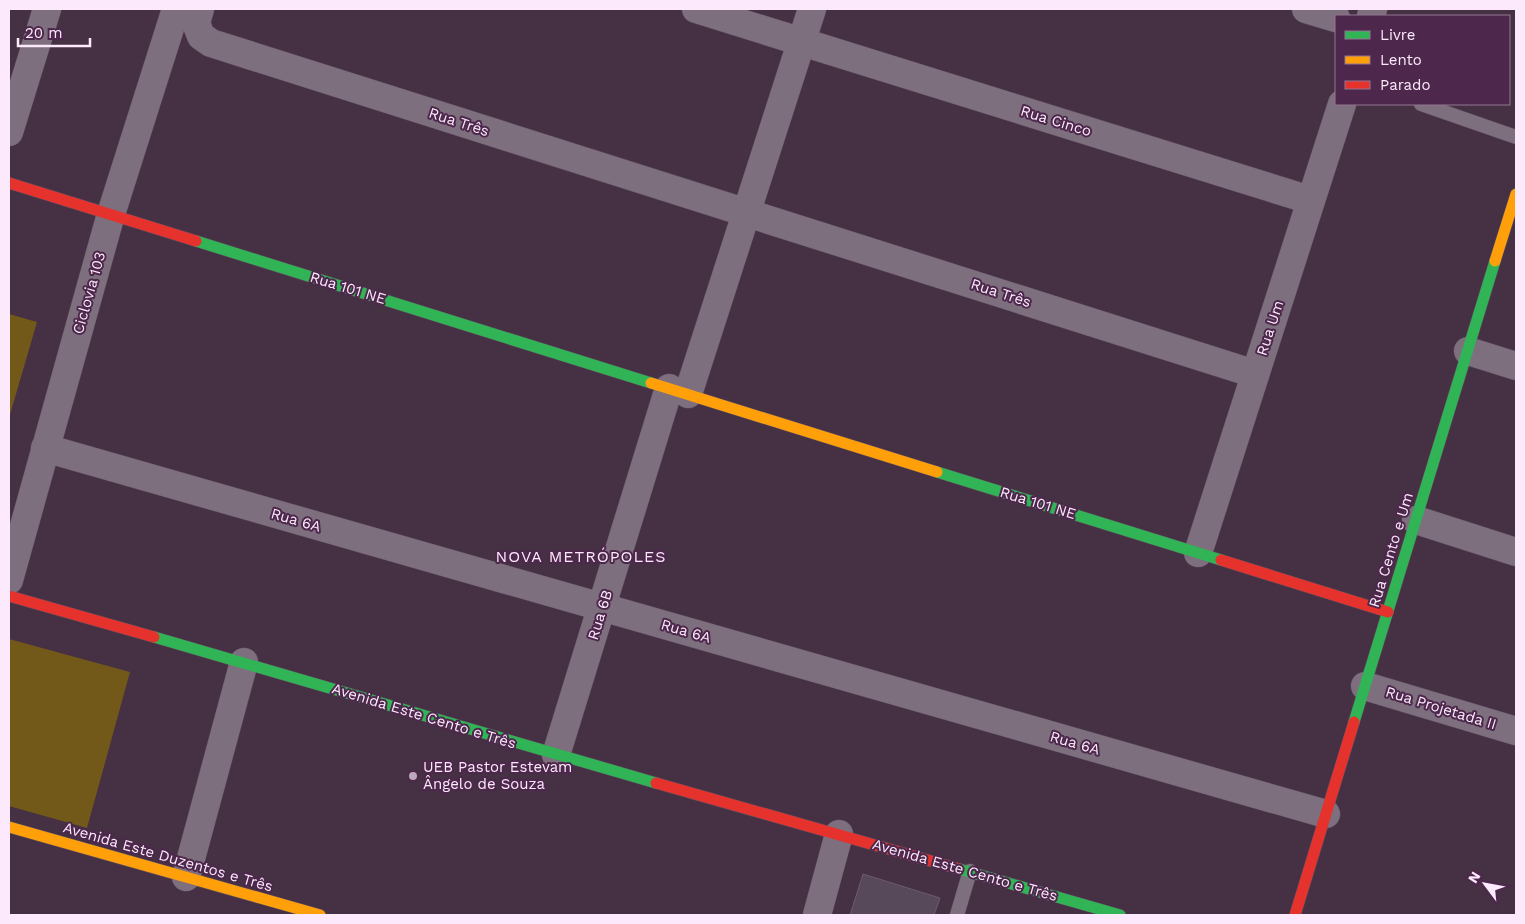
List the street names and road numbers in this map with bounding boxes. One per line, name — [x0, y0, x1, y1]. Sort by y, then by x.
street label: Rua Cinco — [1018, 102, 1094, 140]
street label: Rua Três — [427, 104, 492, 140]
street label: Ciclovia 103 — [69, 250, 109, 336]
street label: Rua 101 NE — [308, 268, 388, 308]
street label: Rua Três — [969, 275, 1034, 311]
street label: Rua Um — [1253, 298, 1287, 358]
street label: Rua 101 NE — [998, 483, 1078, 523]
street label: Rua Cento e Um — [1365, 490, 1417, 610]
street label: Rua 6A — [269, 504, 323, 536]
street label: Rua 6B — [584, 588, 616, 642]
street label: Rua 6A — [659, 615, 713, 647]
street label: Avenida Este Cento e Três — [330, 679, 518, 753]
street label: Rua Projetada II — [1383, 683, 1499, 733]
street label: Rua 6A — [1048, 727, 1102, 759]
street label: Avenida Este Duzentos e Três — [61, 818, 275, 896]
street label: Avenida Este Cento e Três — [870, 835, 1060, 905]

